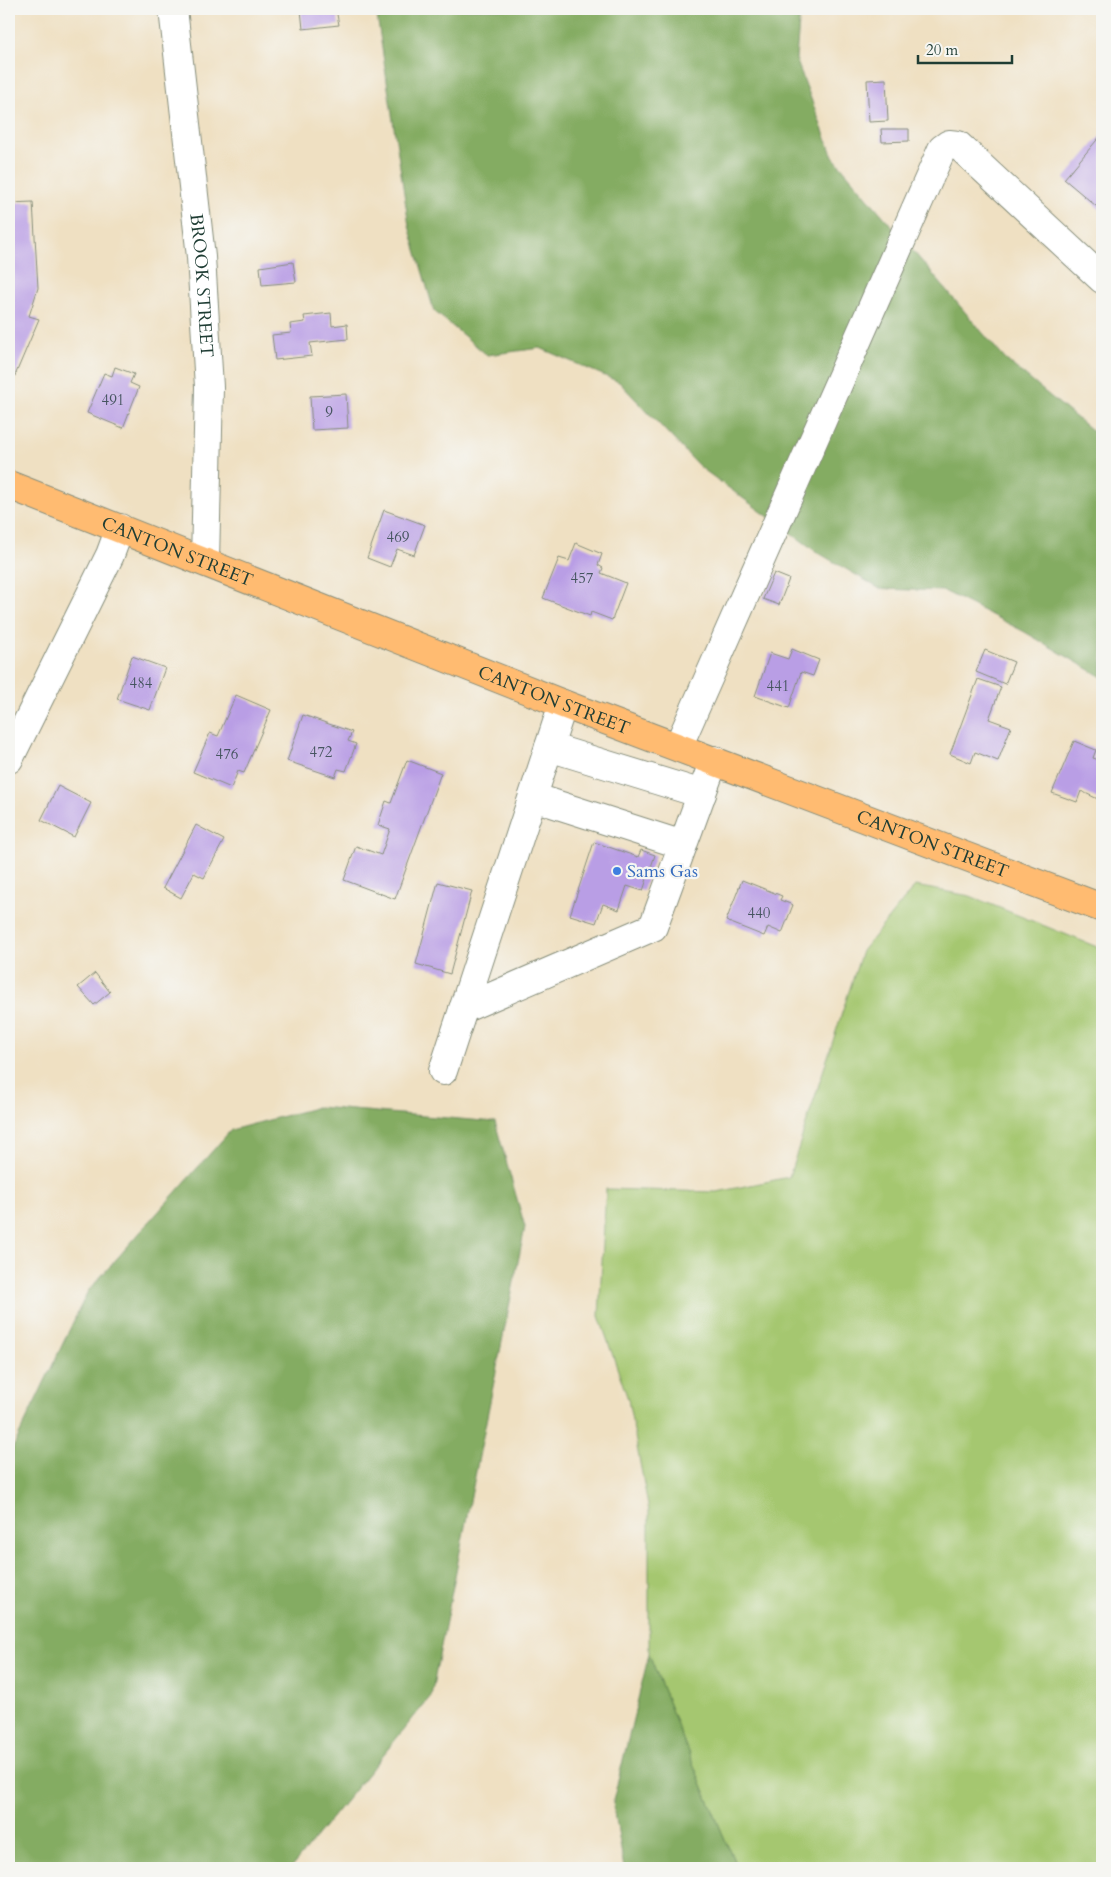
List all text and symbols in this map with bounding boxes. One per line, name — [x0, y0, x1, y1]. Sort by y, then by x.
scale bar — [918, 32, 1012, 64]
text: 20 m — [926, 40, 958, 60]
street label: BROOK STREET — [183, 212, 219, 358]
house number: 491 — [101, 390, 125, 410]
house number: 9 — [325, 402, 333, 422]
street label: CANTON STREET — [98, 511, 257, 593]
house number: 469 — [386, 527, 410, 547]
house number: 457 — [570, 568, 594, 588]
street label: CANTON STREET — [474, 660, 633, 741]
house number: 484 — [129, 673, 153, 693]
house number: 441 — [766, 676, 790, 696]
house number: 472 — [309, 742, 333, 762]
house number: 476 — [215, 744, 239, 764]
street label: CANTON STREET — [853, 804, 1012, 885]
place label: Sams Gas — [627, 859, 698, 884]
marker: Sams Gas — [611, 865, 623, 877]
house number: 440 — [747, 903, 771, 923]

